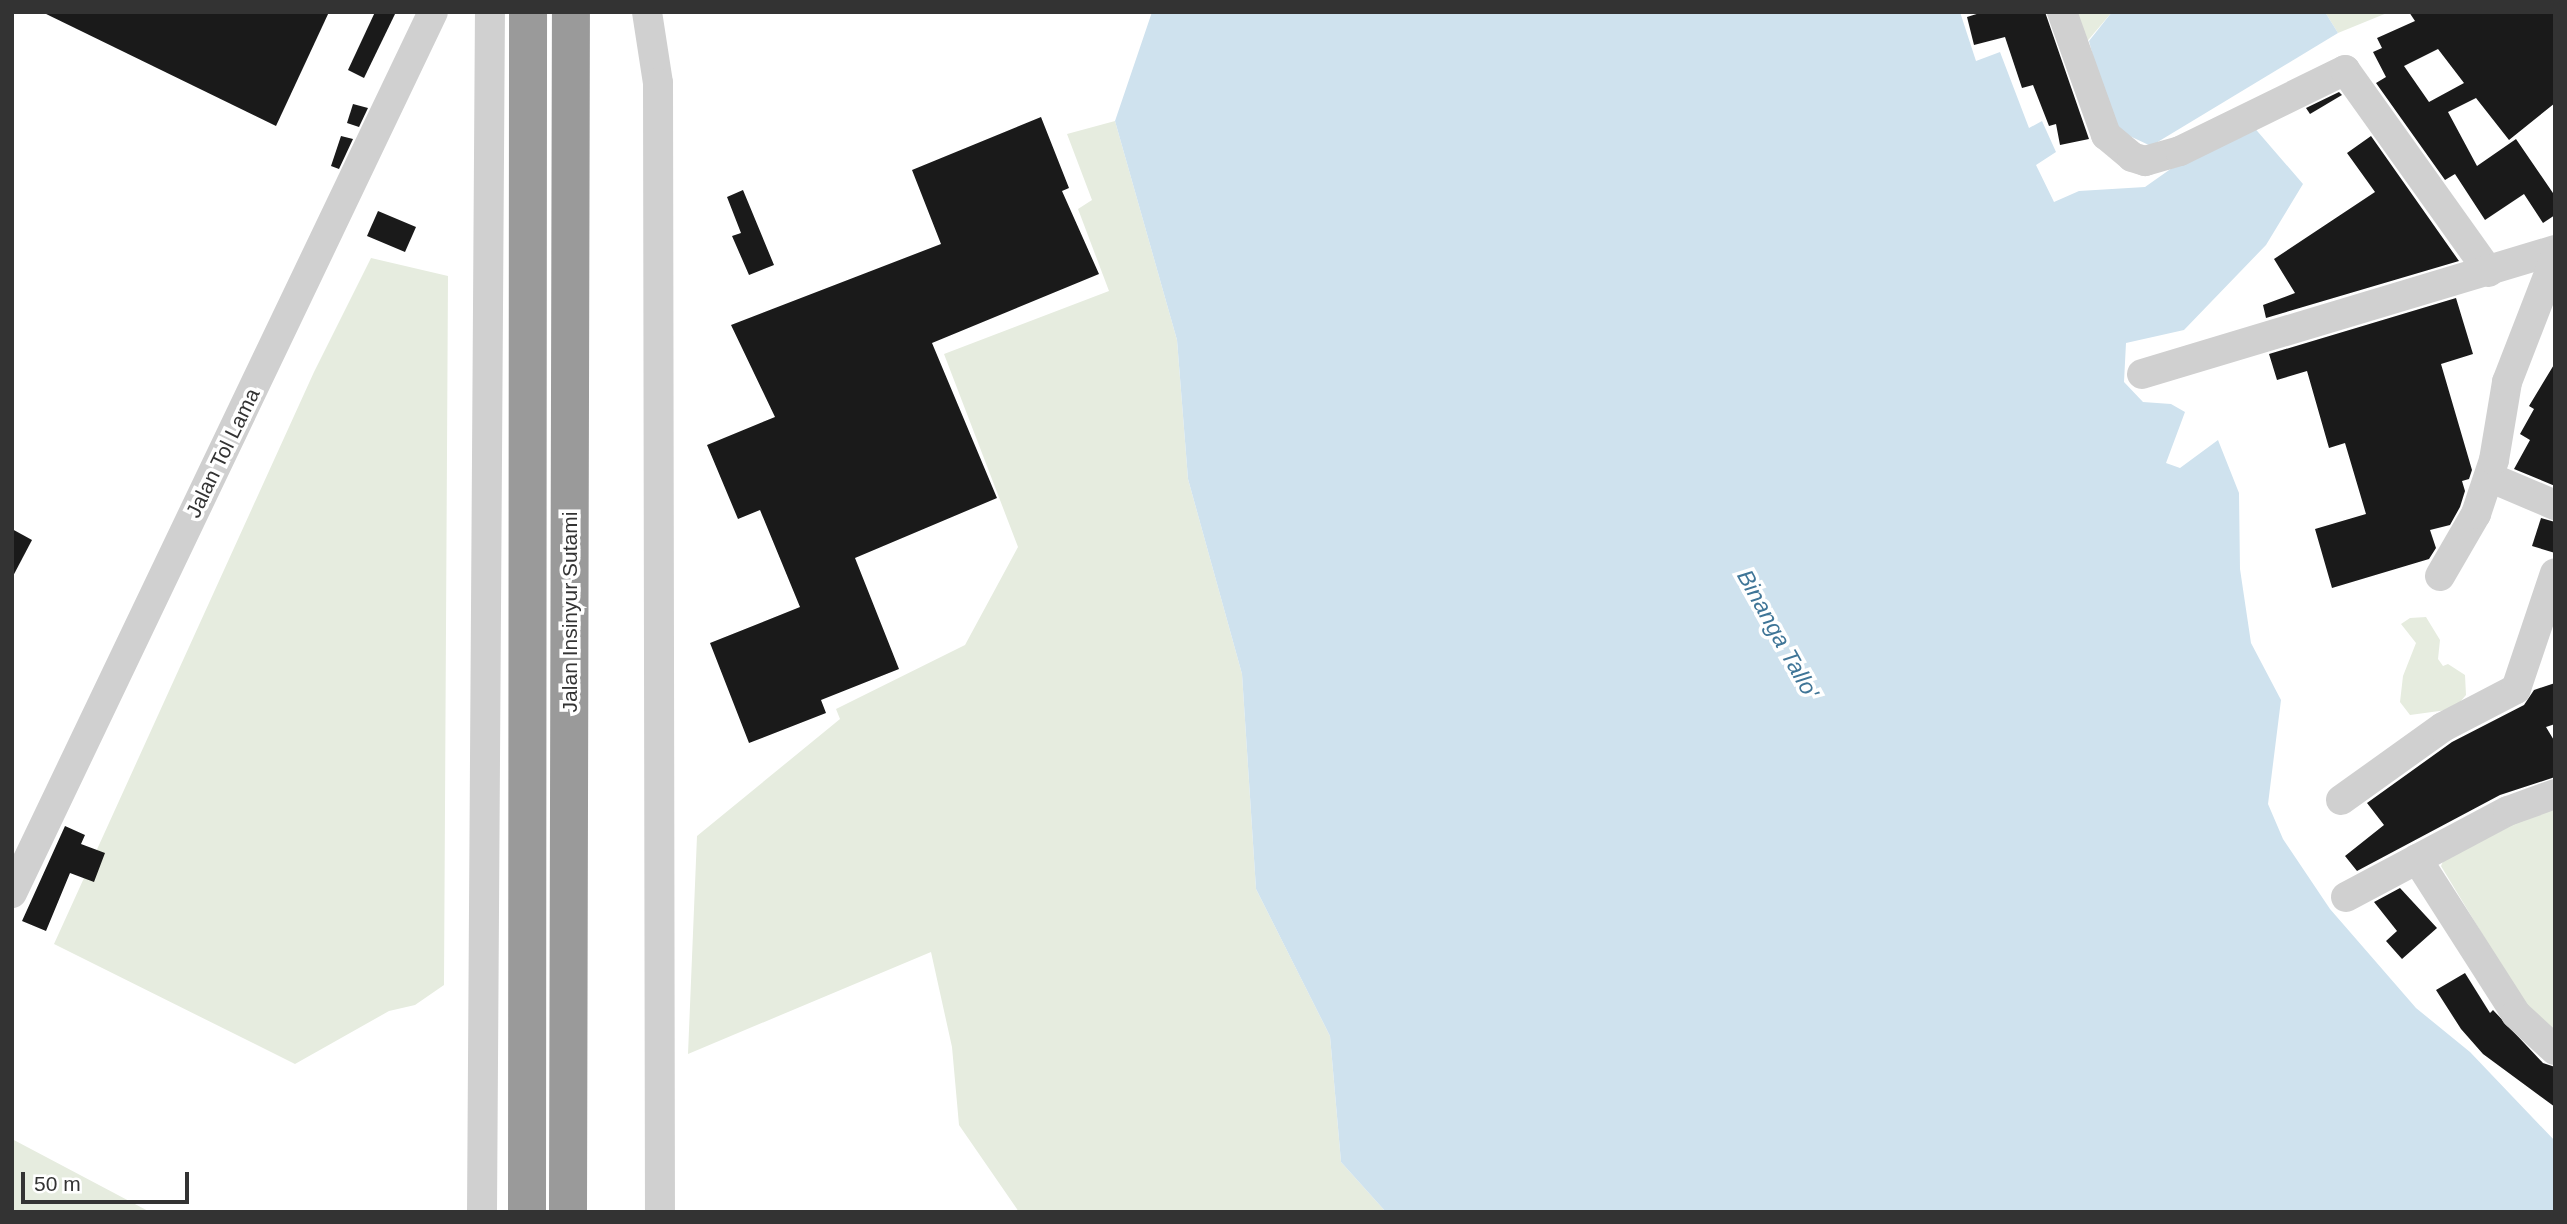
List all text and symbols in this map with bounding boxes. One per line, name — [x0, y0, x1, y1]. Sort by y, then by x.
street label: Jalan Tol Lama — [181, 384, 265, 522]
street label: Jalan Insinyur Sutami — [557, 512, 583, 712]
water label: Binanga Tallo' — [1731, 565, 1825, 703]
scale bar — [24, 1158, 192, 1202]
text: 50 m — [34, 1172, 81, 1195]

